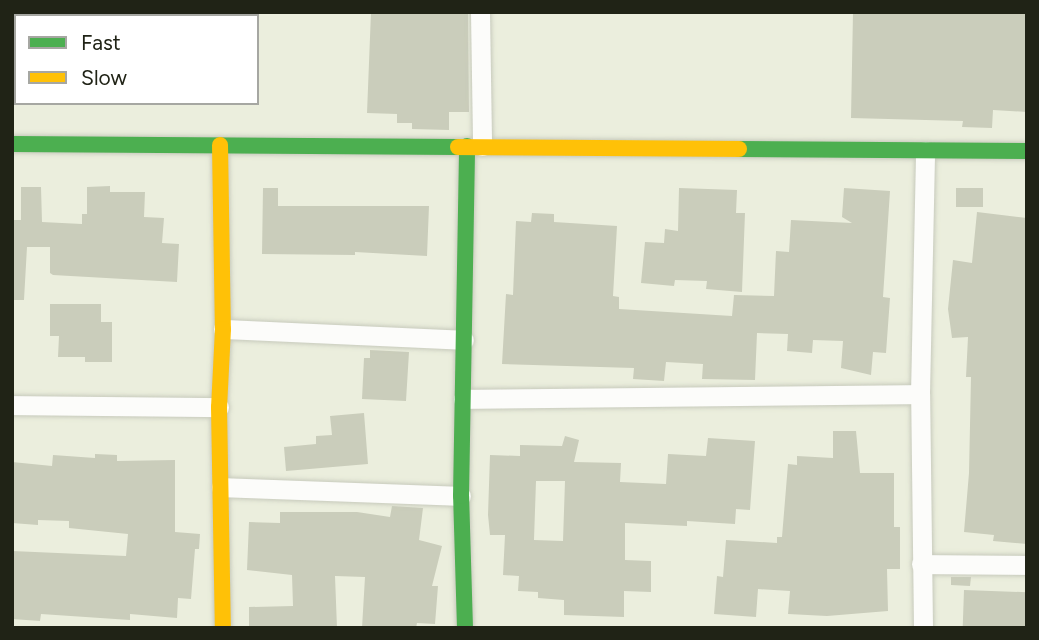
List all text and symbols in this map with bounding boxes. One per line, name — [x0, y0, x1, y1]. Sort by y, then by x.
legend — [14, 14, 259, 105]
text: Fast — [81, 30, 121, 55]
text: Slow — [81, 65, 127, 90]

